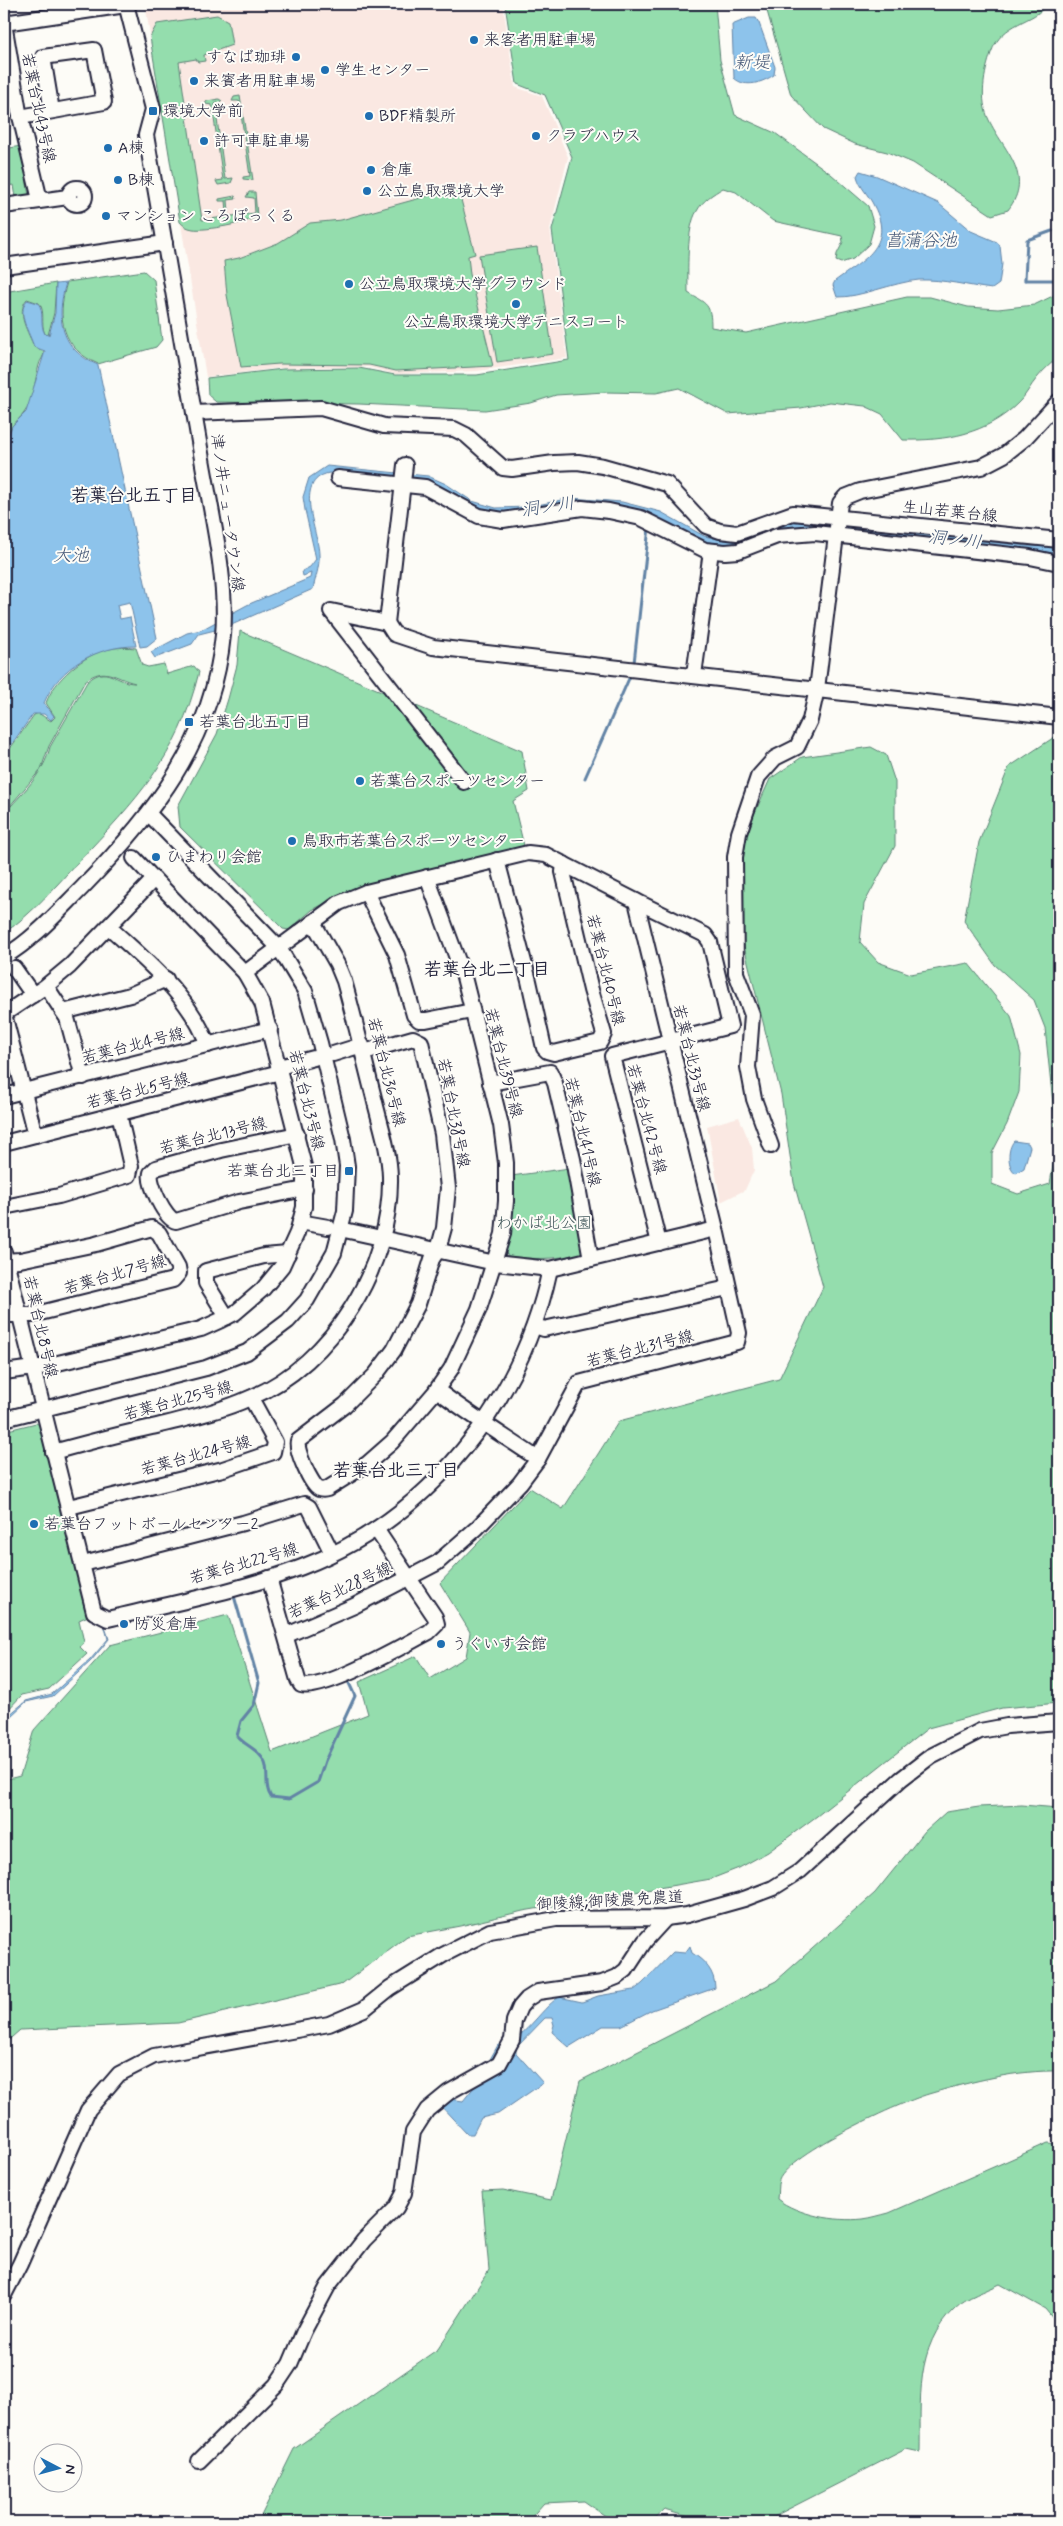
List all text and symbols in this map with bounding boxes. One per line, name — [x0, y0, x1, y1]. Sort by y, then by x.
place label: 来客者用駐車場 — [484, 30, 596, 51]
marker: 来客者用駐車場 — [468, 34, 480, 46]
place label: すなば珈琲 — [206, 47, 286, 68]
street label: 若葉台北43号線 — [16, 51, 60, 165]
marker: すなば珈琲 — [290, 51, 302, 63]
water label: 新堤 — [734, 51, 771, 75]
place label: 学生センター — [335, 60, 430, 81]
marker: 学生センター — [319, 64, 331, 76]
place label: 来賓者用駐車場 — [204, 71, 316, 92]
marker: 来賓者用駐車場 — [188, 75, 200, 87]
place label: 環境大学前 — [163, 101, 243, 122]
marker: 環境大学前 — [147, 105, 159, 117]
place label: BDF精製所 — [379, 106, 456, 127]
marker: BDF精製所 — [363, 110, 375, 122]
place label: クラブハウス — [546, 126, 641, 147]
marker: クラブハウス — [530, 130, 542, 142]
place label: 許可車駐車場 — [214, 131, 310, 152]
marker: 許可車駐車場 — [198, 135, 210, 147]
place label: A棟 — [118, 138, 144, 159]
marker: A棟 — [102, 142, 114, 154]
place label: 倉庫 — [381, 160, 413, 181]
marker: 倉庫 — [365, 164, 377, 176]
place label: B棟 — [128, 170, 154, 191]
marker: B棟 — [112, 174, 124, 186]
place label: 公立鳥取環境大学 — [377, 181, 505, 202]
marker: 公立鳥取環境大学 — [361, 185, 373, 197]
place label: マンション ころぽっくる — [116, 206, 296, 227]
marker: マンション ころぽっくる — [100, 210, 112, 222]
water label: 菖蒲谷池 — [885, 229, 958, 253]
place label: 公立鳥取環境大学グラウンド — [359, 274, 567, 295]
marker: 公立鳥取環境大学グラウンド — [343, 278, 355, 290]
marker: 公立鳥取環境大学テニスコート — [510, 298, 522, 310]
place label: 公立鳥取環境大学テニスコート — [404, 312, 628, 333]
street label: 津ノ井ニュータウン線 — [205, 432, 249, 594]
district label: 若葉台北五丁目 — [71, 484, 197, 508]
water label: 洞ノ川 — [520, 491, 576, 523]
street label: 生山若葉台線 — [901, 497, 999, 527]
water label: 洞ノ川 — [927, 525, 983, 555]
water label: 大池 — [53, 544, 90, 568]
place label: 若葉台北五丁目 — [199, 712, 311, 733]
marker: 若葉台北五丁目 — [183, 716, 195, 728]
place label: 若葉台スポーツセンター — [370, 771, 545, 792]
marker: 若葉台スポーツセンター — [354, 775, 366, 787]
place label: 鳥取市若葉台スポーツセンター — [302, 831, 525, 852]
marker: 鳥取市若葉台スポーツセンター — [286, 835, 298, 847]
place label: ひまわり会館 — [166, 847, 262, 868]
marker: ひまわり会館 — [150, 851, 162, 863]
street label: 若葉台北40号線 — [581, 912, 629, 1028]
district label: 若葉台北二丁目 — [424, 958, 550, 982]
street label: 若葉台北33号線 — [668, 1002, 714, 1114]
street label: 若葉台北39号線 — [479, 1006, 527, 1120]
street label: 若葉台北36号線 — [362, 1015, 410, 1129]
street label: 若葉台北4号線 — [79, 1023, 187, 1069]
street label: 若葉台北3号線 — [283, 1047, 329, 1153]
street label: 若葉台北38号線 — [432, 1056, 474, 1170]
street label: 若葉台北42号線 — [621, 1061, 671, 1177]
street label: 若葉台北5号線 — [84, 1068, 192, 1114]
street label: 若葉台北41号線 — [559, 1075, 605, 1189]
street label: 若葉台北13号線 — [157, 1113, 269, 1159]
place label: 若葉台北三丁目 — [227, 1161, 339, 1182]
marker: 若葉台北三丁目 — [343, 1165, 355, 1177]
park label: わかば北公園 — [496, 1213, 592, 1234]
street label: 若葉台北7号線 — [61, 1250, 169, 1300]
street label: 若葉台北8号線 — [18, 1273, 62, 1381]
street label: 若葉台北31号線 — [584, 1325, 696, 1373]
street label: 若葉台北25号線 — [121, 1376, 235, 1426]
street label: 若葉台北24号線 — [138, 1431, 254, 1481]
district label: 若葉台北三丁目 — [333, 1459, 459, 1483]
place label: 若葉台フットボールセンター2 — [44, 1514, 258, 1535]
marker: 若葉台フットボールセンター2 — [28, 1518, 40, 1530]
street label: 若葉台北22号線 — [187, 1538, 301, 1590]
street label: 若葉台北28号線 — [285, 1558, 395, 1624]
place label: 防災倉庫 — [134, 1614, 198, 1635]
marker: 防災倉庫 — [118, 1618, 130, 1630]
place label: うぐいす会館 — [451, 1634, 547, 1655]
marker: うぐいす会館 — [435, 1638, 447, 1650]
street label: 御陵線;御陵農免農道 — [536, 1887, 684, 1915]
north arrow — [32, 2444, 82, 2494]
text: N — [60, 2464, 79, 2475]

